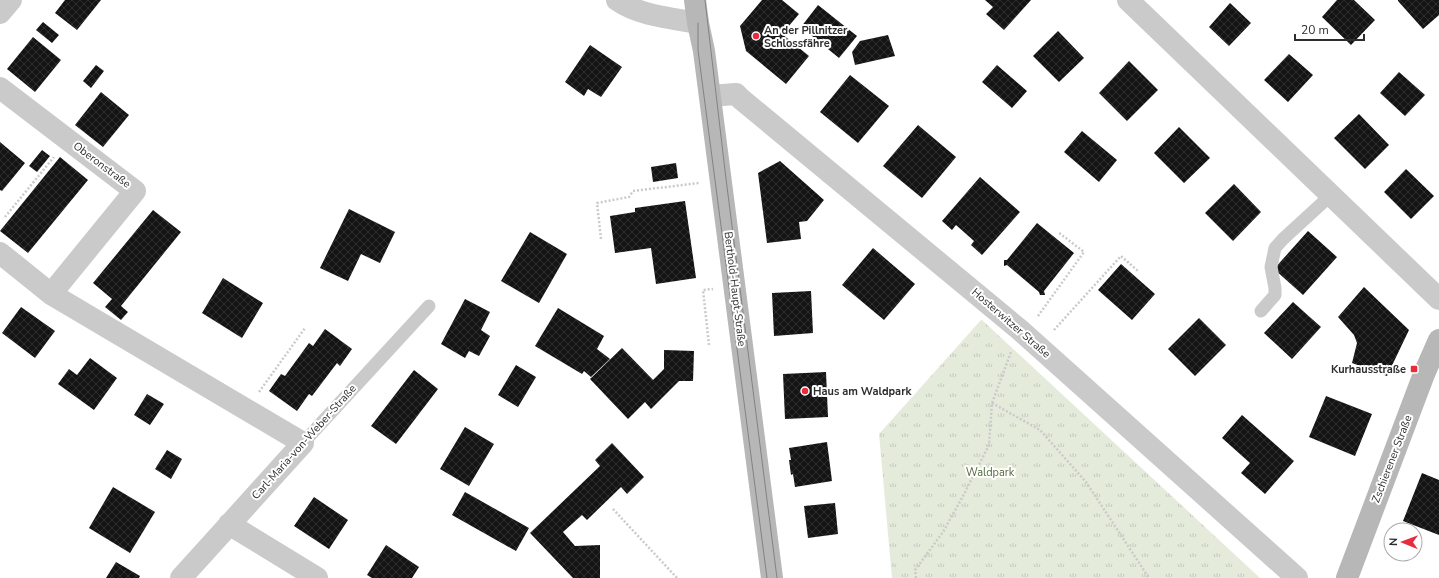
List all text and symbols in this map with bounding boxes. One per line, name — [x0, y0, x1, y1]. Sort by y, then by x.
scale bar — [1295, 16, 1364, 42]
text: 20 m — [1301, 22, 1329, 38]
place label: An der Pillnitzer Schlossfähre — [764, 23, 848, 51]
marker: An der Pillnitzer Schlossfähre — [751, 31, 761, 41]
street label: Oberonstraße — [70, 138, 134, 192]
street label: Berthold-Haupt-Straße — [720, 231, 750, 348]
street label: Hosterwitzer Straße — [968, 285, 1054, 361]
place label: Kurhausstraße — [1331, 362, 1406, 377]
marker: Kurhausstraße — [1409, 364, 1419, 374]
street label: Carl-Maria-von-Weber-Straße — [248, 381, 360, 503]
place label: Haus am Waldpark — [813, 384, 912, 399]
marker: Haus am Waldpark — [800, 386, 810, 396]
street label: Zschierener Straße — [1368, 413, 1416, 505]
park label: Waldpark — [966, 465, 1015, 480]
north arrow — [1383, 522, 1423, 562]
text: N — [1386, 538, 1401, 546]

